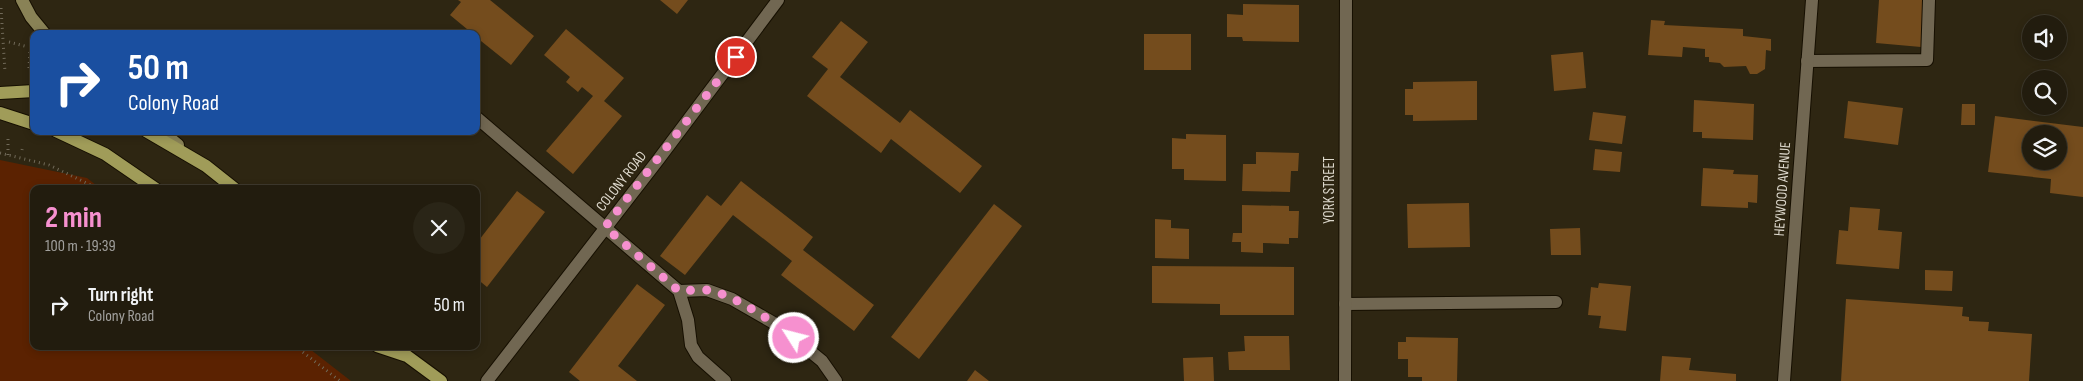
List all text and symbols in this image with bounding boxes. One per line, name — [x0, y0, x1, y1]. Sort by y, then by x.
map controls — [2022, 15, 2067, 170]
button: sound — [2022, 15, 2067, 60]
pin — [715, 36, 757, 78]
icon: arrive — [722, 43, 750, 71]
text: 50 m — [128, 47, 189, 90]
icon: right — [45, 50, 110, 115]
button: search — [2022, 70, 2067, 115]
text: Colony Road — [128, 90, 219, 117]
button: layers — [2022, 125, 2067, 170]
street label: HEYWOOD AVENUE — [1770, 141, 1795, 237]
street label: COLONY ROAD — [592, 147, 651, 215]
street label: YORK STREET — [1320, 156, 1339, 224]
text: 2 min — [45, 200, 102, 236]
button: close — [413, 202, 465, 254]
text: 100 m · 19:39 — [45, 237, 115, 256]
text: Turn right — [88, 284, 153, 307]
icon: right — [45, 291, 73, 319]
text: 50 m — [434, 294, 465, 317]
text: Colony Road — [88, 307, 154, 326]
position arrow — [767, 311, 819, 363]

